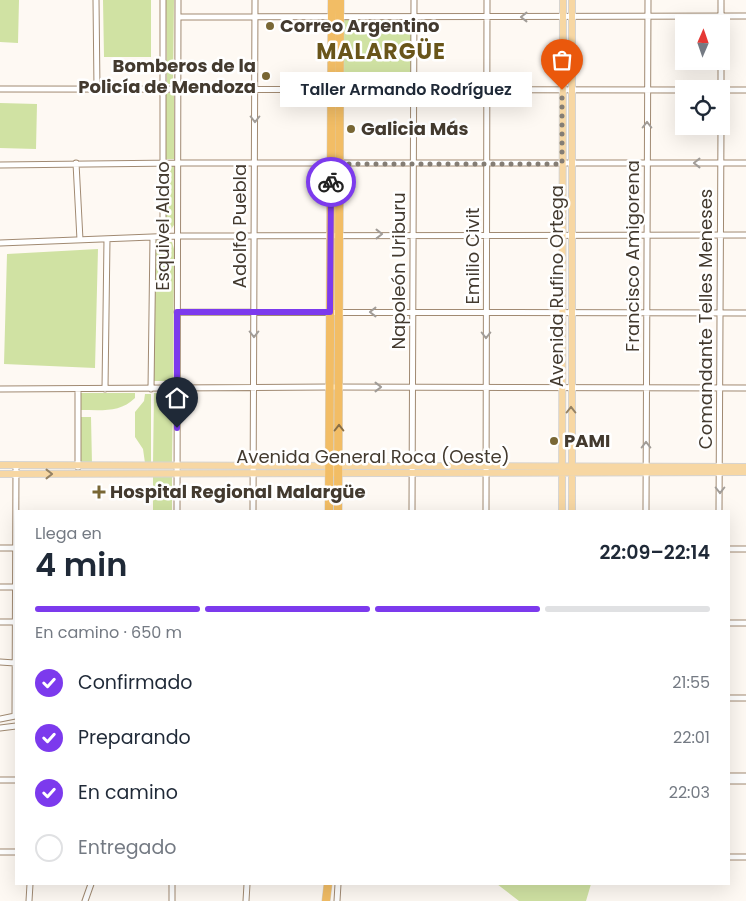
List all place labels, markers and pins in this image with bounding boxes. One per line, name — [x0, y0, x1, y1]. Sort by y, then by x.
place label: Correo Argentino — [280, 13, 440, 38]
marker: Correo Argentino — [264, 20, 276, 32]
pin — [541, 39, 583, 90]
place label: Bomberos de la Policía de Mendoza — [78, 53, 256, 99]
marker: Bomberos de la Policía de Mendoza — [260, 70, 272, 82]
callout: Taller Armando Rodríguez — [280, 72, 532, 108]
place label: Galicia Más — [361, 116, 469, 141]
marker: Galicia Más — [345, 123, 357, 135]
pin — [156, 377, 198, 428]
place label: PAMI — [564, 428, 610, 453]
marker: PAMI — [548, 435, 560, 447]
place label: Hospital Regional Malargüe — [110, 479, 366, 504]
marker: Hospital Regional Malargüe — [92, 485, 106, 499]

